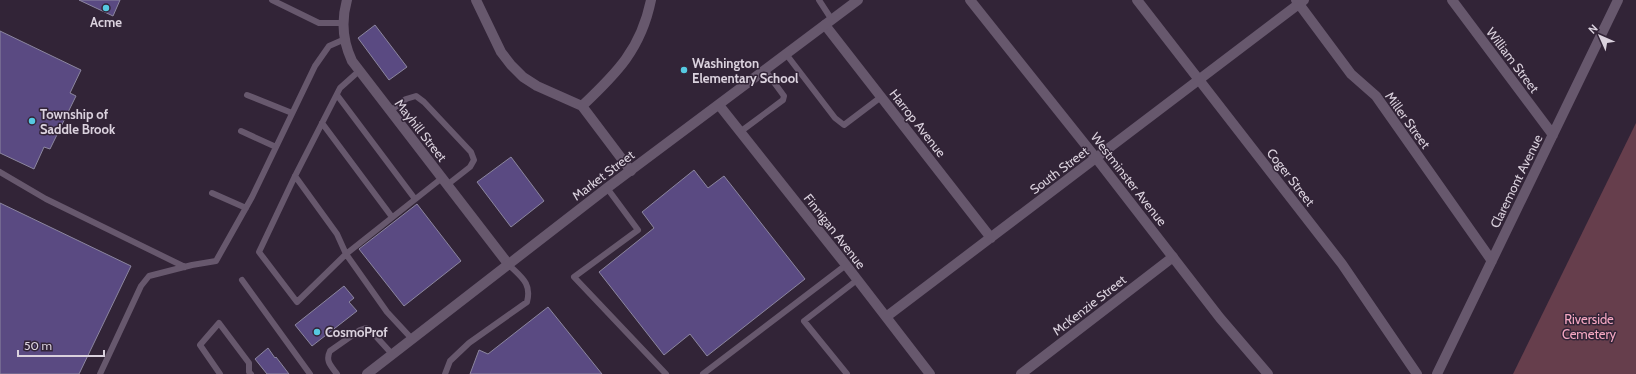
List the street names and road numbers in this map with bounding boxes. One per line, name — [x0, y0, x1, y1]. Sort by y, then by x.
street label: William Street — [1483, 24, 1543, 96]
street label: Harrop Avenue — [886, 86, 950, 160]
street label: Miller Street — [1382, 88, 1434, 152]
street label: Mayhill Street — [392, 95, 451, 165]
street label: Westminster Avenue — [1088, 129, 1171, 229]
street label: Claremont Avenue — [1486, 131, 1546, 230]
street label: South Street — [1027, 142, 1092, 197]
street label: Coger Street — [1264, 145, 1319, 209]
street label: Market Street — [569, 146, 638, 204]
street label: Finnigan Avenue — [801, 190, 869, 272]
street label: McKenzie Street — [1049, 271, 1129, 339]

